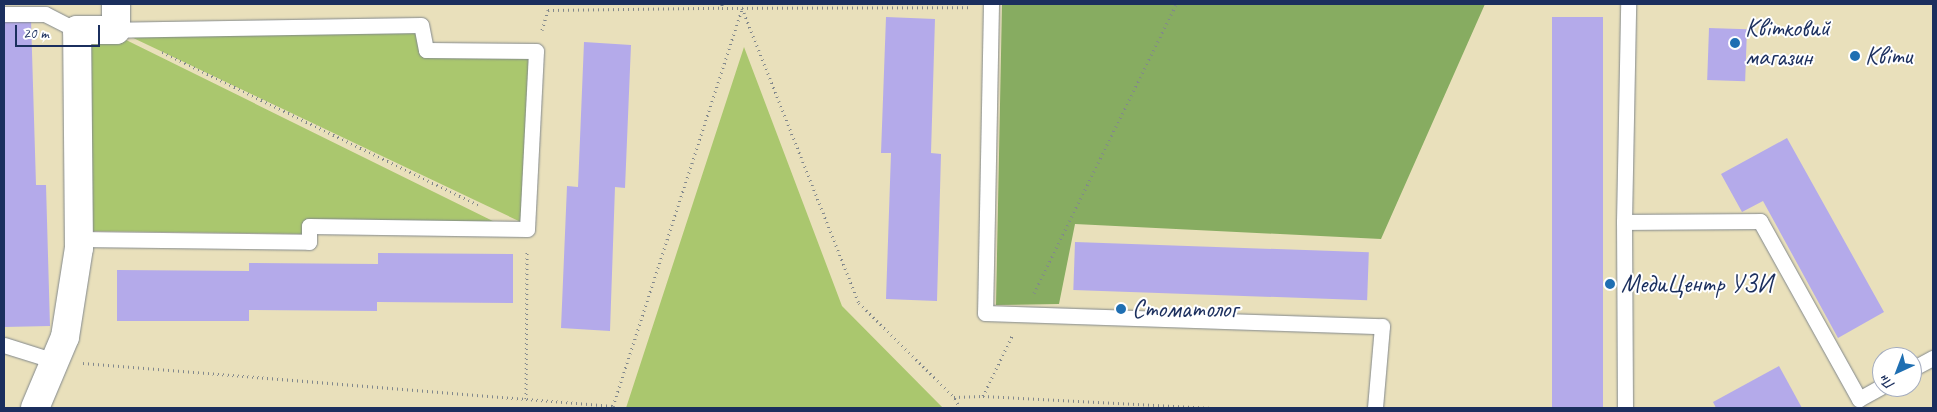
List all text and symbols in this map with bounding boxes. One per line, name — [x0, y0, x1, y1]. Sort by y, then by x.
place label: Квітковий магазин — [1745, 14, 1830, 73]
scale bar — [18, 15, 102, 47]
text: 20 m — [23, 24, 49, 43]
marker: Квітковий магазин — [1729, 37, 1741, 49]
place label: Квіти — [1865, 41, 1912, 71]
marker: Квіти — [1849, 50, 1861, 62]
place label: МедиЦентр УЗИ — [1621, 269, 1772, 299]
marker: МедиЦентр УЗИ — [1603, 277, 1617, 291]
place label: Стоматолог — [1132, 294, 1237, 324]
marker: Стоматолог — [1114, 302, 1128, 316]
north arrow — [1872, 347, 1922, 397]
text: Пн — [1876, 371, 1898, 394]

